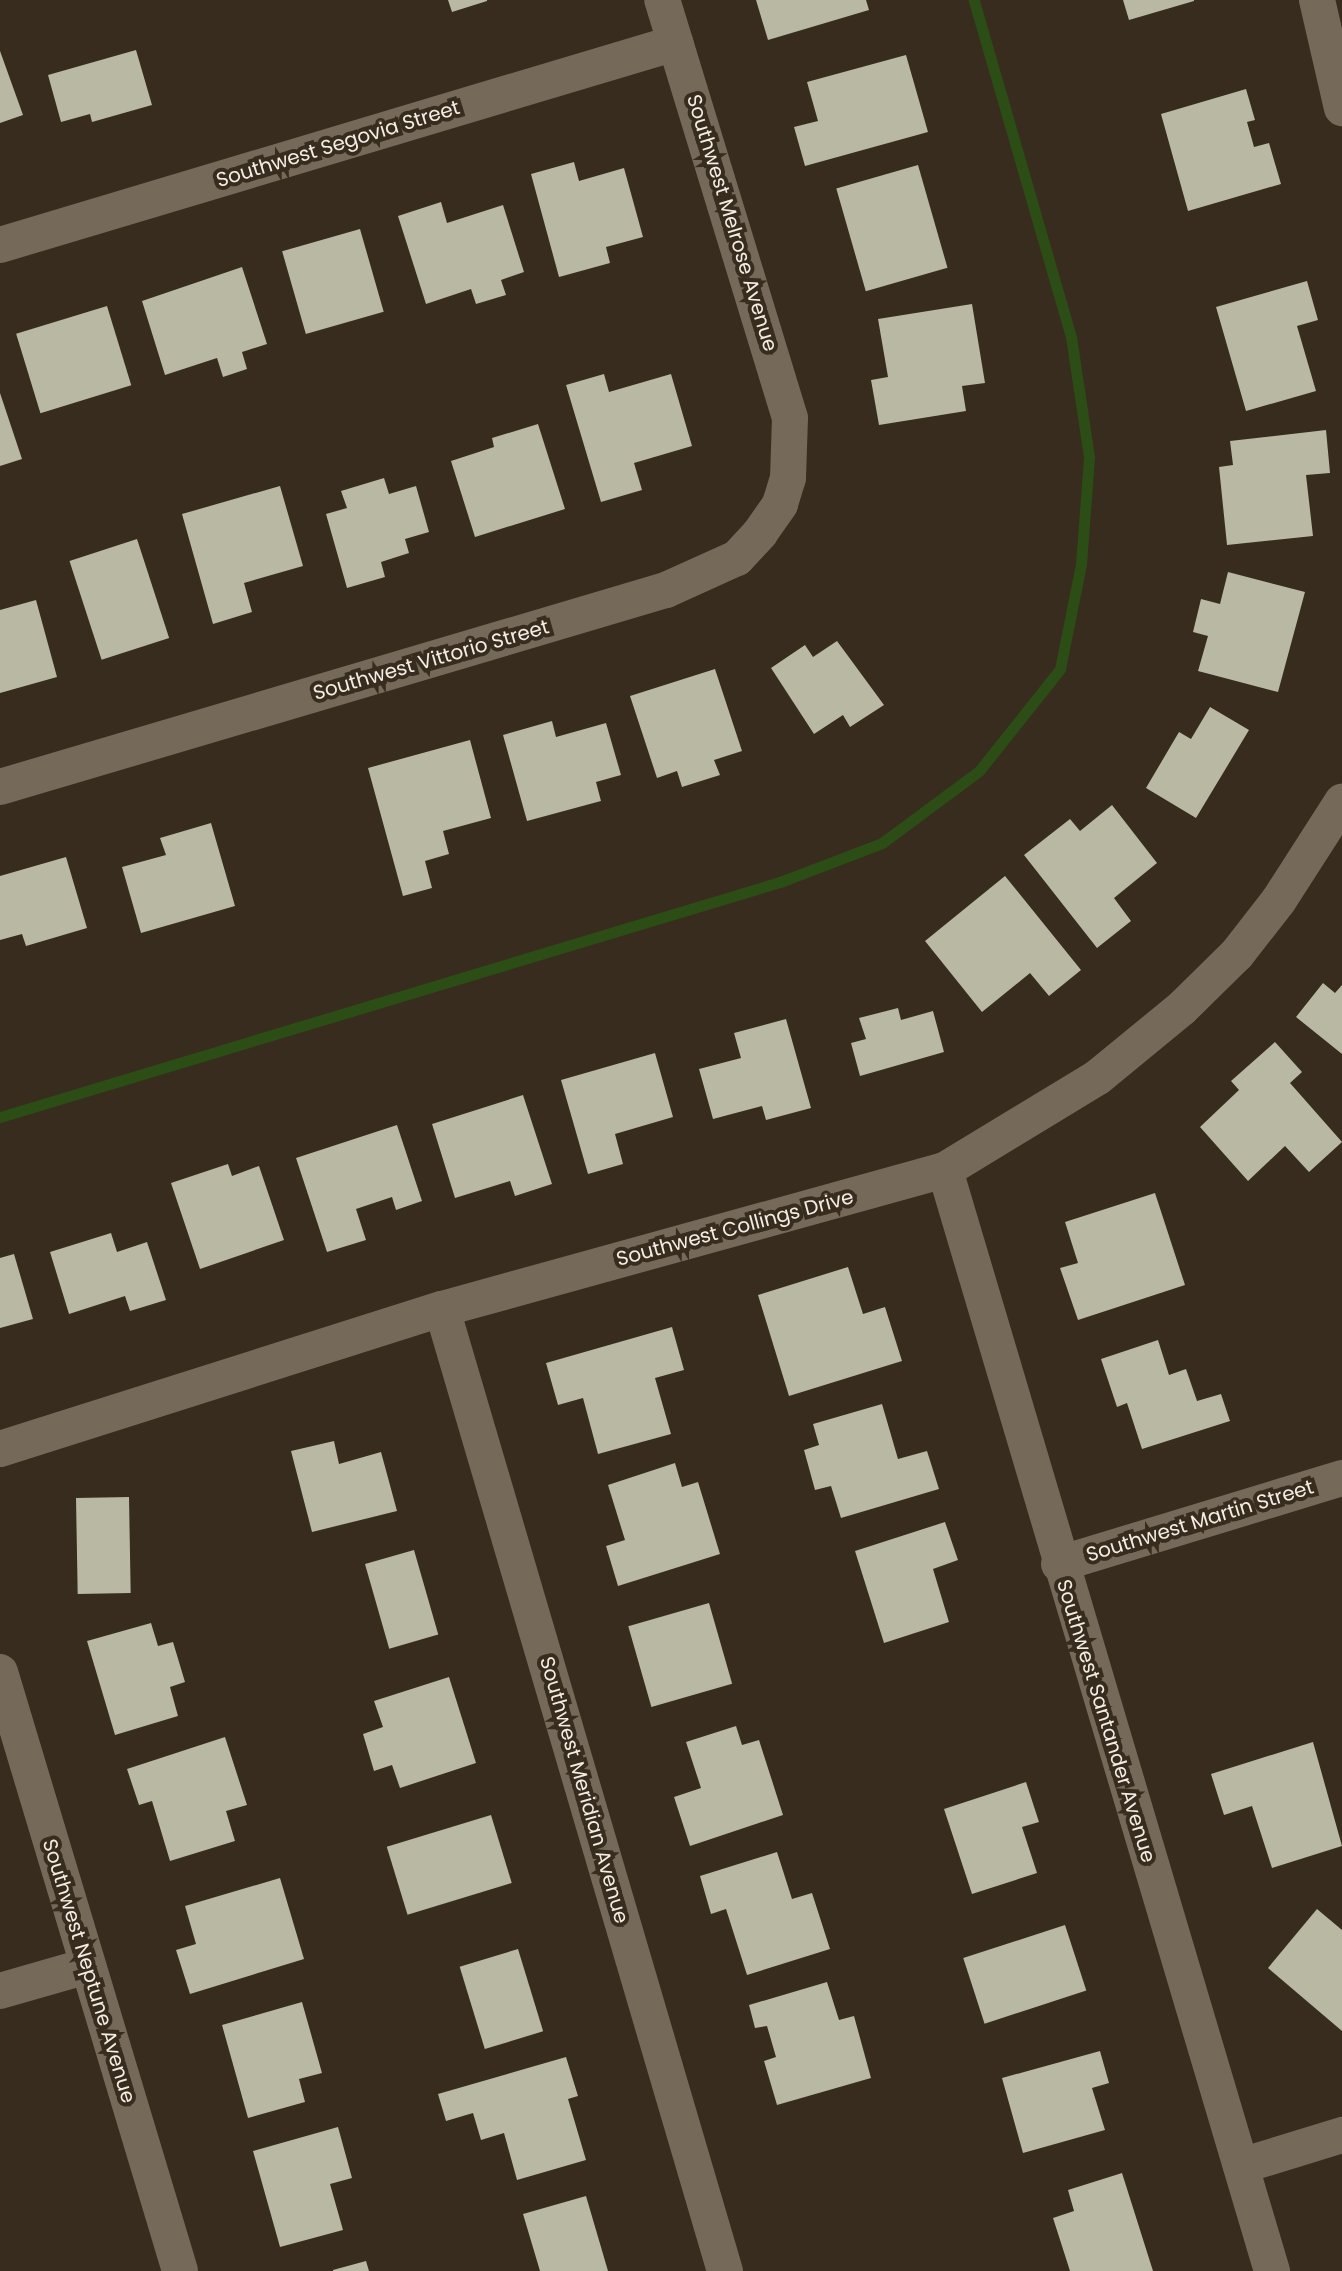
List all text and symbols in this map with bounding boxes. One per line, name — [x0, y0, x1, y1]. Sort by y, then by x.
street label: Southwest Melrose Avenue — [681, 92, 783, 354]
street label: Southwest Segovia Street — [213, 95, 463, 193]
street label: Southwest Vittorio Street — [310, 615, 552, 705]
street label: Southwest Collings Drive — [614, 1185, 856, 1271]
street label: Southwest Martin Street — [1083, 1475, 1317, 1567]
street label: Southwest Santander Avenue — [1051, 1577, 1161, 1865]
street label: Southwest Meridian Avenue — [534, 1654, 634, 1926]
street label: Southwest Neptune Avenue — [37, 1836, 141, 2106]

